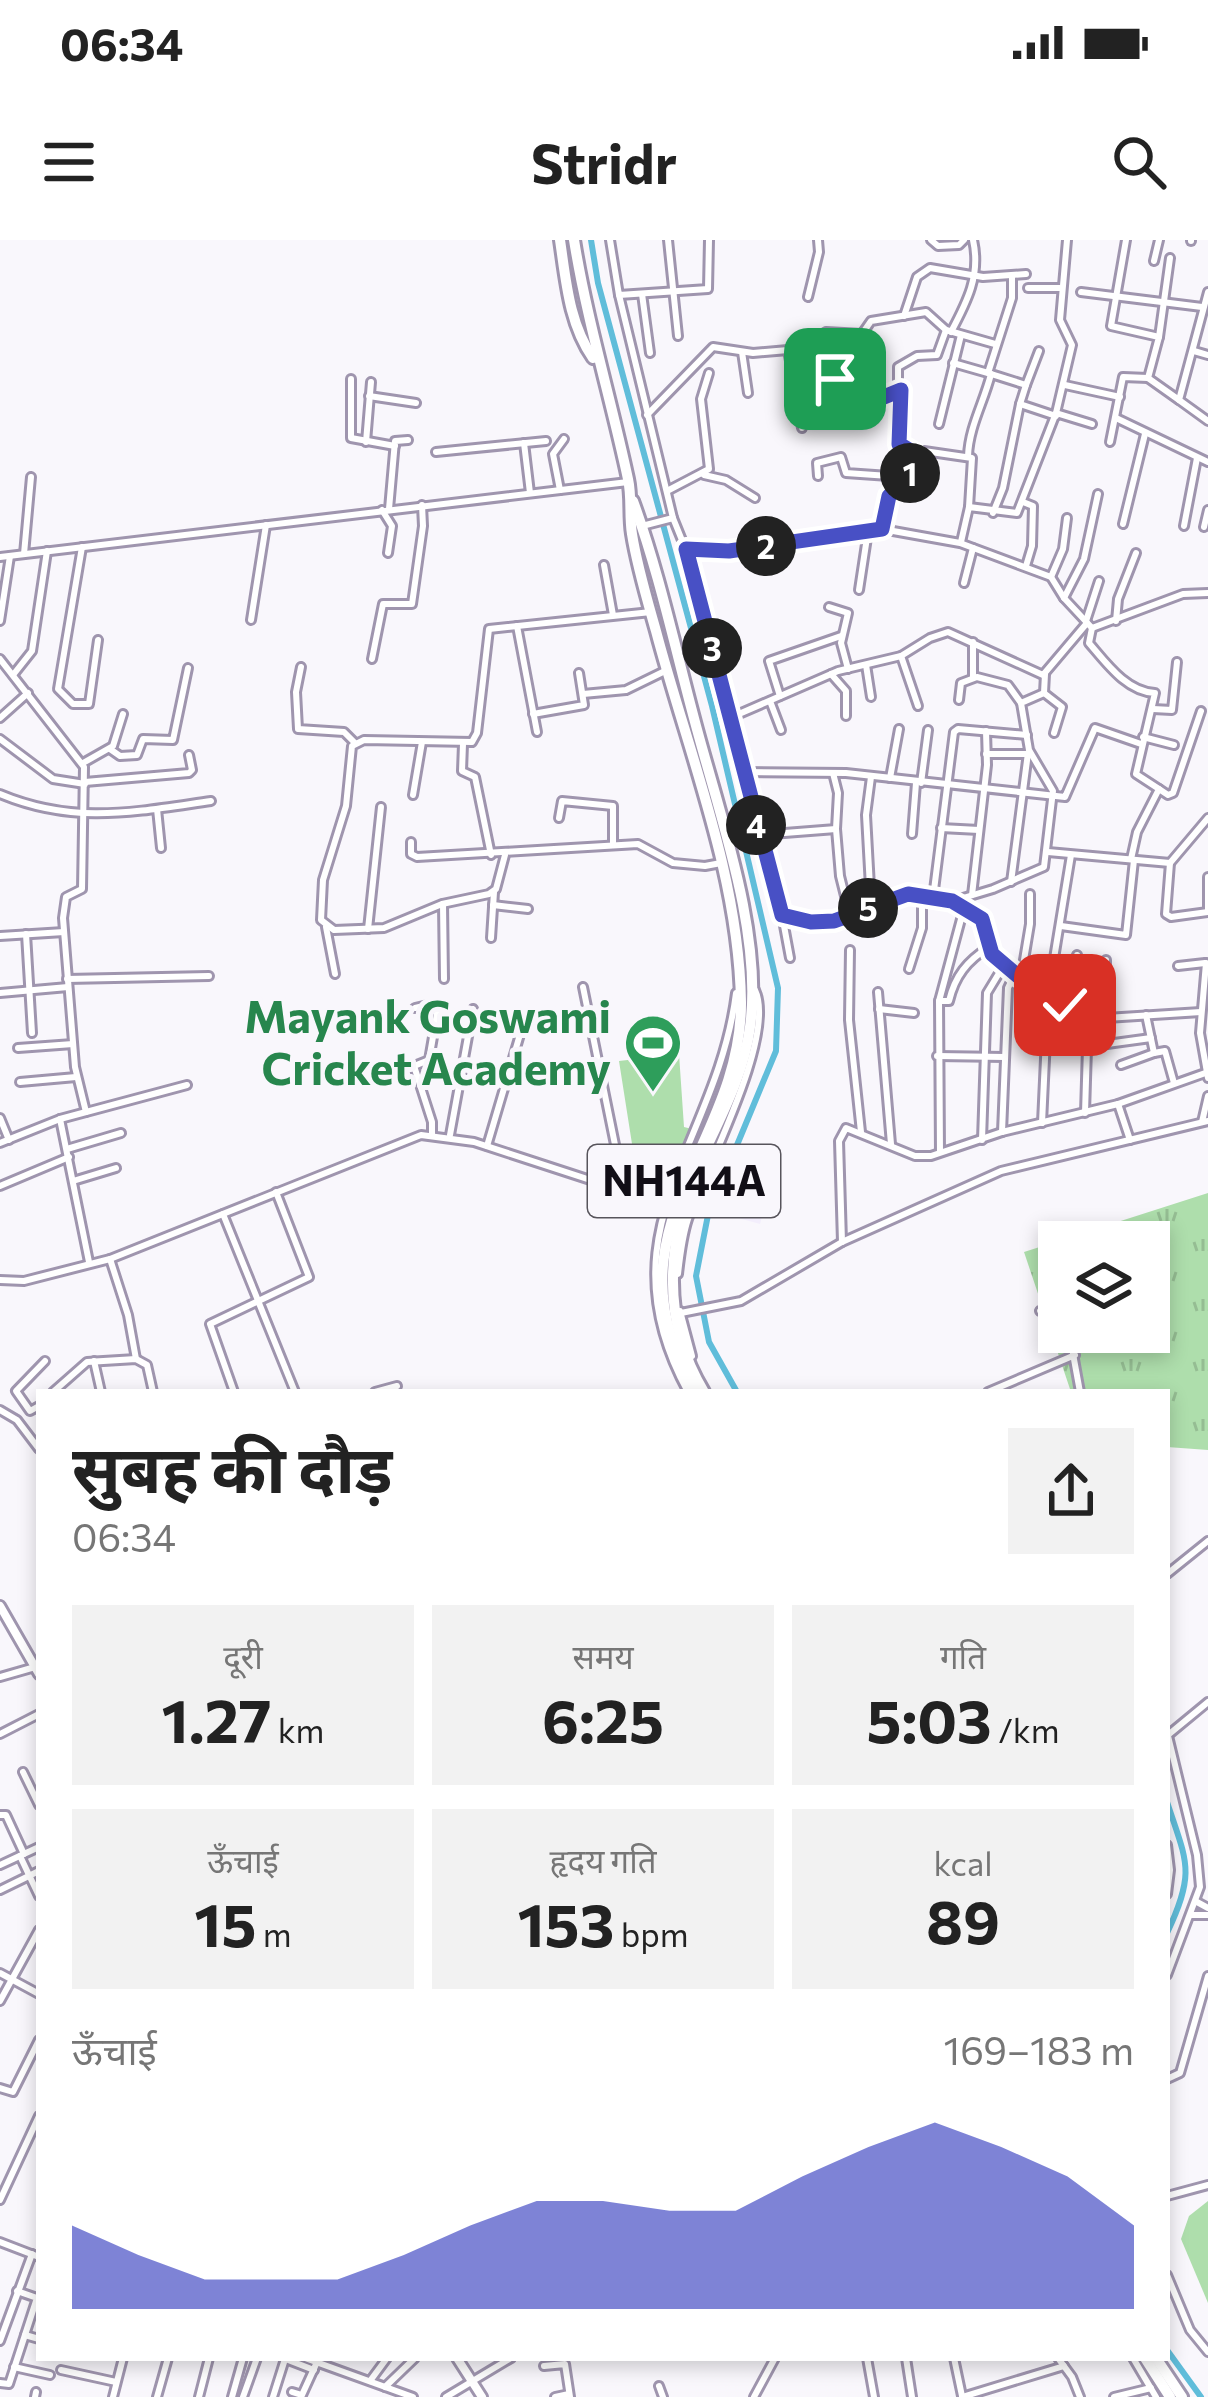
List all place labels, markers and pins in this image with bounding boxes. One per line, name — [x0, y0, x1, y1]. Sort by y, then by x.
pin — [784, 328, 886, 430]
pin: 1 — [880, 443, 940, 503]
pin: 2 — [736, 516, 796, 576]
pin: 3 — [682, 618, 742, 678]
pin: 4 — [726, 795, 786, 855]
pin: 5 — [838, 878, 898, 938]
pin — [1014, 954, 1116, 1056]
place label: Mayank Goswami Cricket Academy — [244, 987, 611, 1094]
sports icon: Mayank Goswami Cricket Academy — [622, 1012, 684, 1094]

